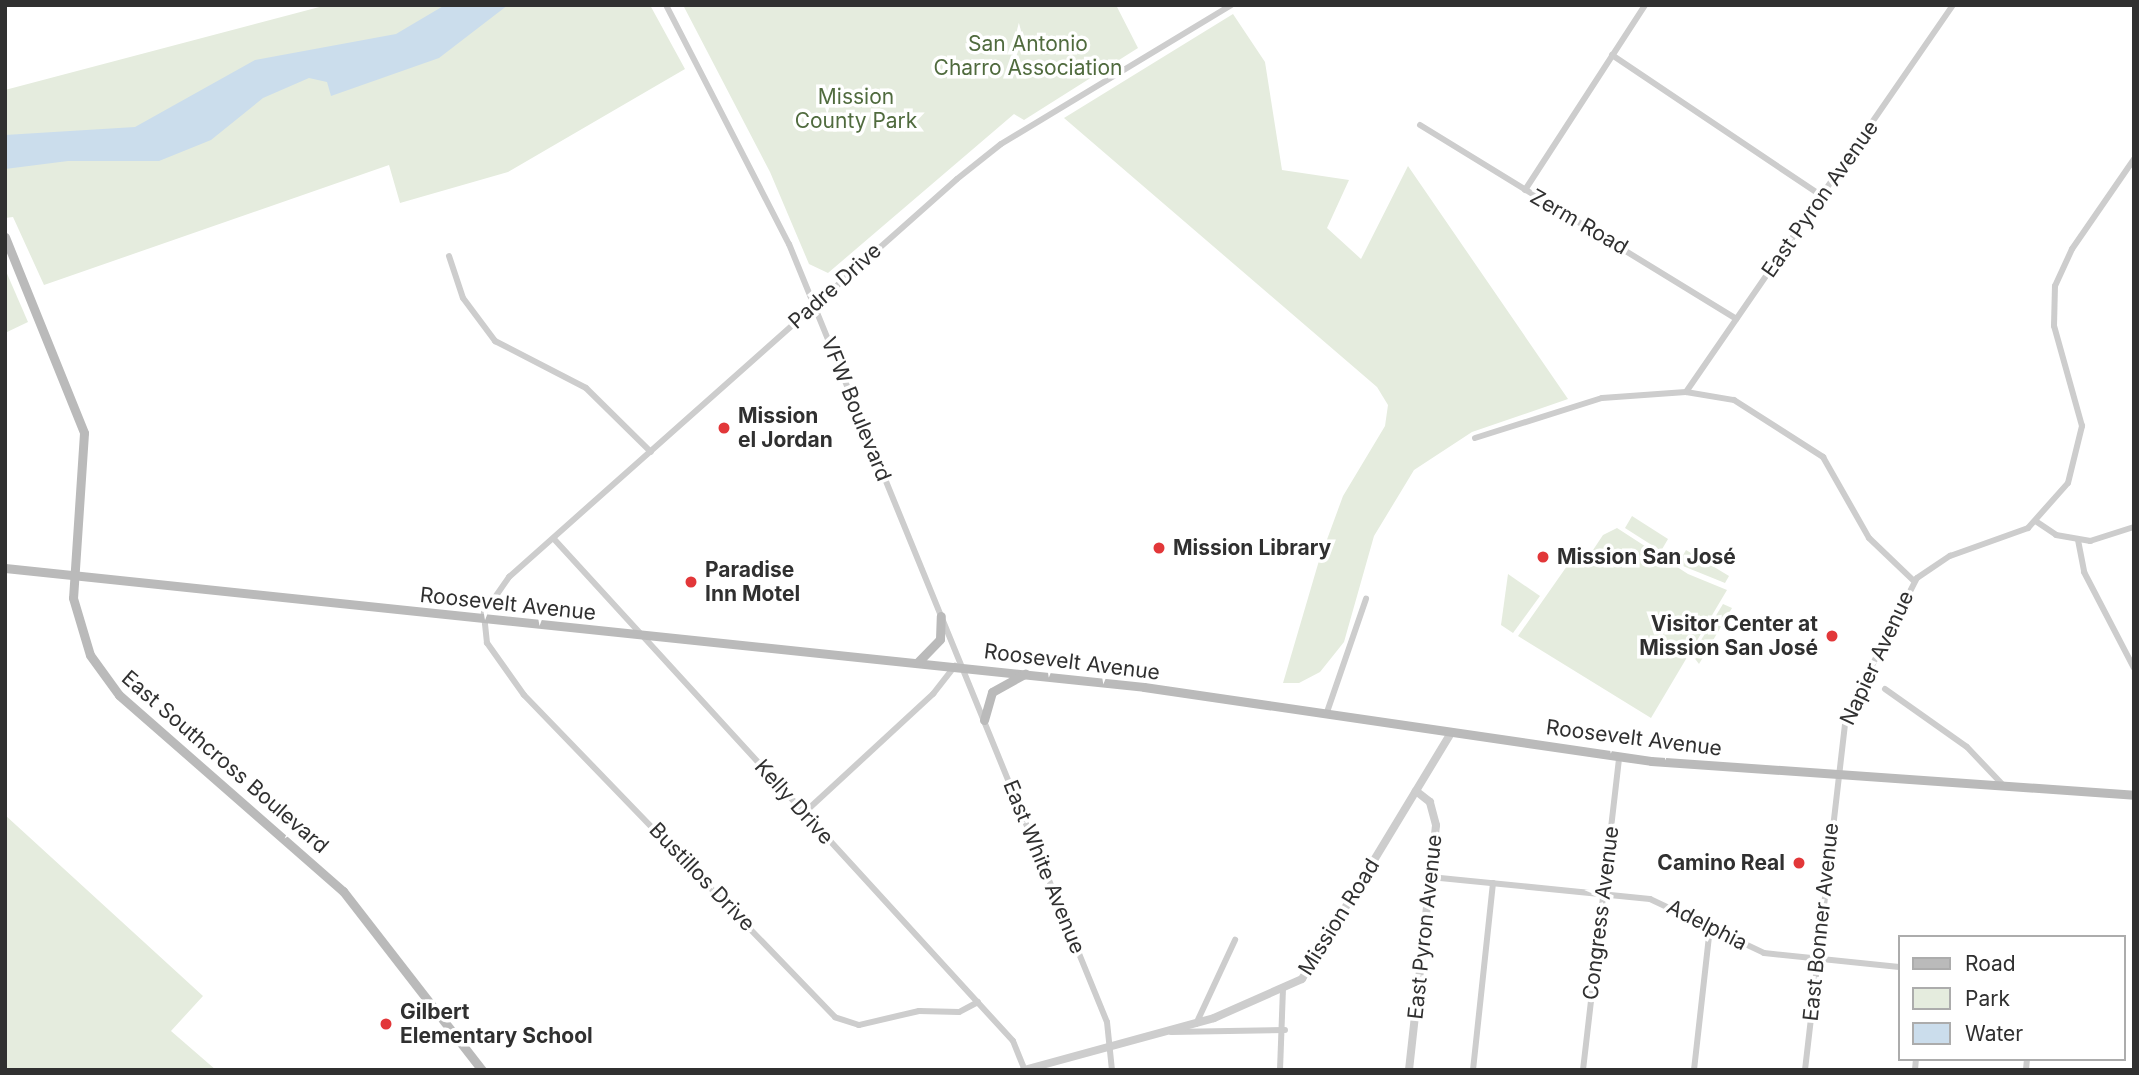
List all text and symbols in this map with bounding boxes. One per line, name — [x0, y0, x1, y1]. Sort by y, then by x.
park label: San Antonio Charro Association — [934, 31, 1122, 81]
park label: Mission County Park — [795, 84, 917, 134]
street label: East Pyron Avenue — [1756, 116, 1884, 282]
street label: Zerm Road — [1526, 184, 1632, 260]
street label: Padre Drive — [784, 238, 886, 334]
street label: VFW Boulevard — [816, 333, 896, 485]
place label: Mission el Jordan — [738, 403, 833, 453]
marker: Mission el Jordan — [716, 420, 732, 436]
place label: Mission Library — [1173, 535, 1331, 561]
marker: Mission Library — [1151, 540, 1167, 556]
place label: Mission San José — [1557, 544, 1736, 570]
marker: Mission San José — [1535, 549, 1551, 565]
place label: Paradise Inn Motel — [705, 557, 800, 607]
marker: Paradise Inn Motel — [683, 574, 699, 590]
street label: Roosevelt Avenue — [419, 582, 597, 626]
street label: Napier Avenue — [1835, 587, 1919, 729]
place label: Visitor Center at Mission San José — [1639, 611, 1818, 661]
marker: Visitor Center at Mission San José — [1824, 628, 1840, 644]
street label: Roosevelt Avenue — [983, 639, 1161, 685]
street label: East Southcross Boulevard — [116, 665, 334, 859]
street label: Roosevelt Avenue — [1545, 715, 1723, 761]
street label: Kelly Drive — [749, 754, 839, 850]
street label: East White Avenue — [998, 776, 1090, 958]
street label: Bustillos Drive — [644, 818, 760, 936]
street label: East Bonner Avenue — [1798, 822, 1844, 1022]
street label: Congress Avenue — [1578, 825, 1624, 1001]
street label: East Pyron Avenue — [1403, 833, 1447, 1021]
place label: Camino Real — [1657, 850, 1785, 876]
street label: Mission Road — [1293, 854, 1385, 980]
marker: Camino Real — [1791, 855, 1807, 871]
street label: Adelphia — [1663, 894, 1751, 956]
legend — [1898, 935, 2125, 1061]
text: Road — [1965, 951, 2016, 976]
text: Park — [1965, 986, 2010, 1011]
place label: Gilbert Elementary School — [400, 999, 593, 1049]
marker: Gilbert Elementary School — [378, 1016, 394, 1032]
text: Water — [1965, 1021, 2023, 1046]

